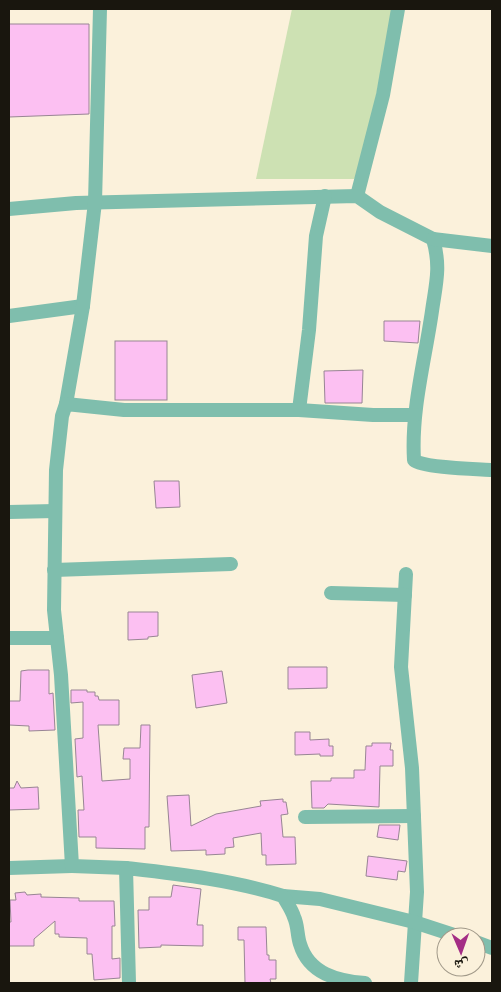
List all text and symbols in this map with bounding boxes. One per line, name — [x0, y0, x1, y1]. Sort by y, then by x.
north arrow — [436, 927, 486, 977]
text: ش — [454, 954, 469, 975]

